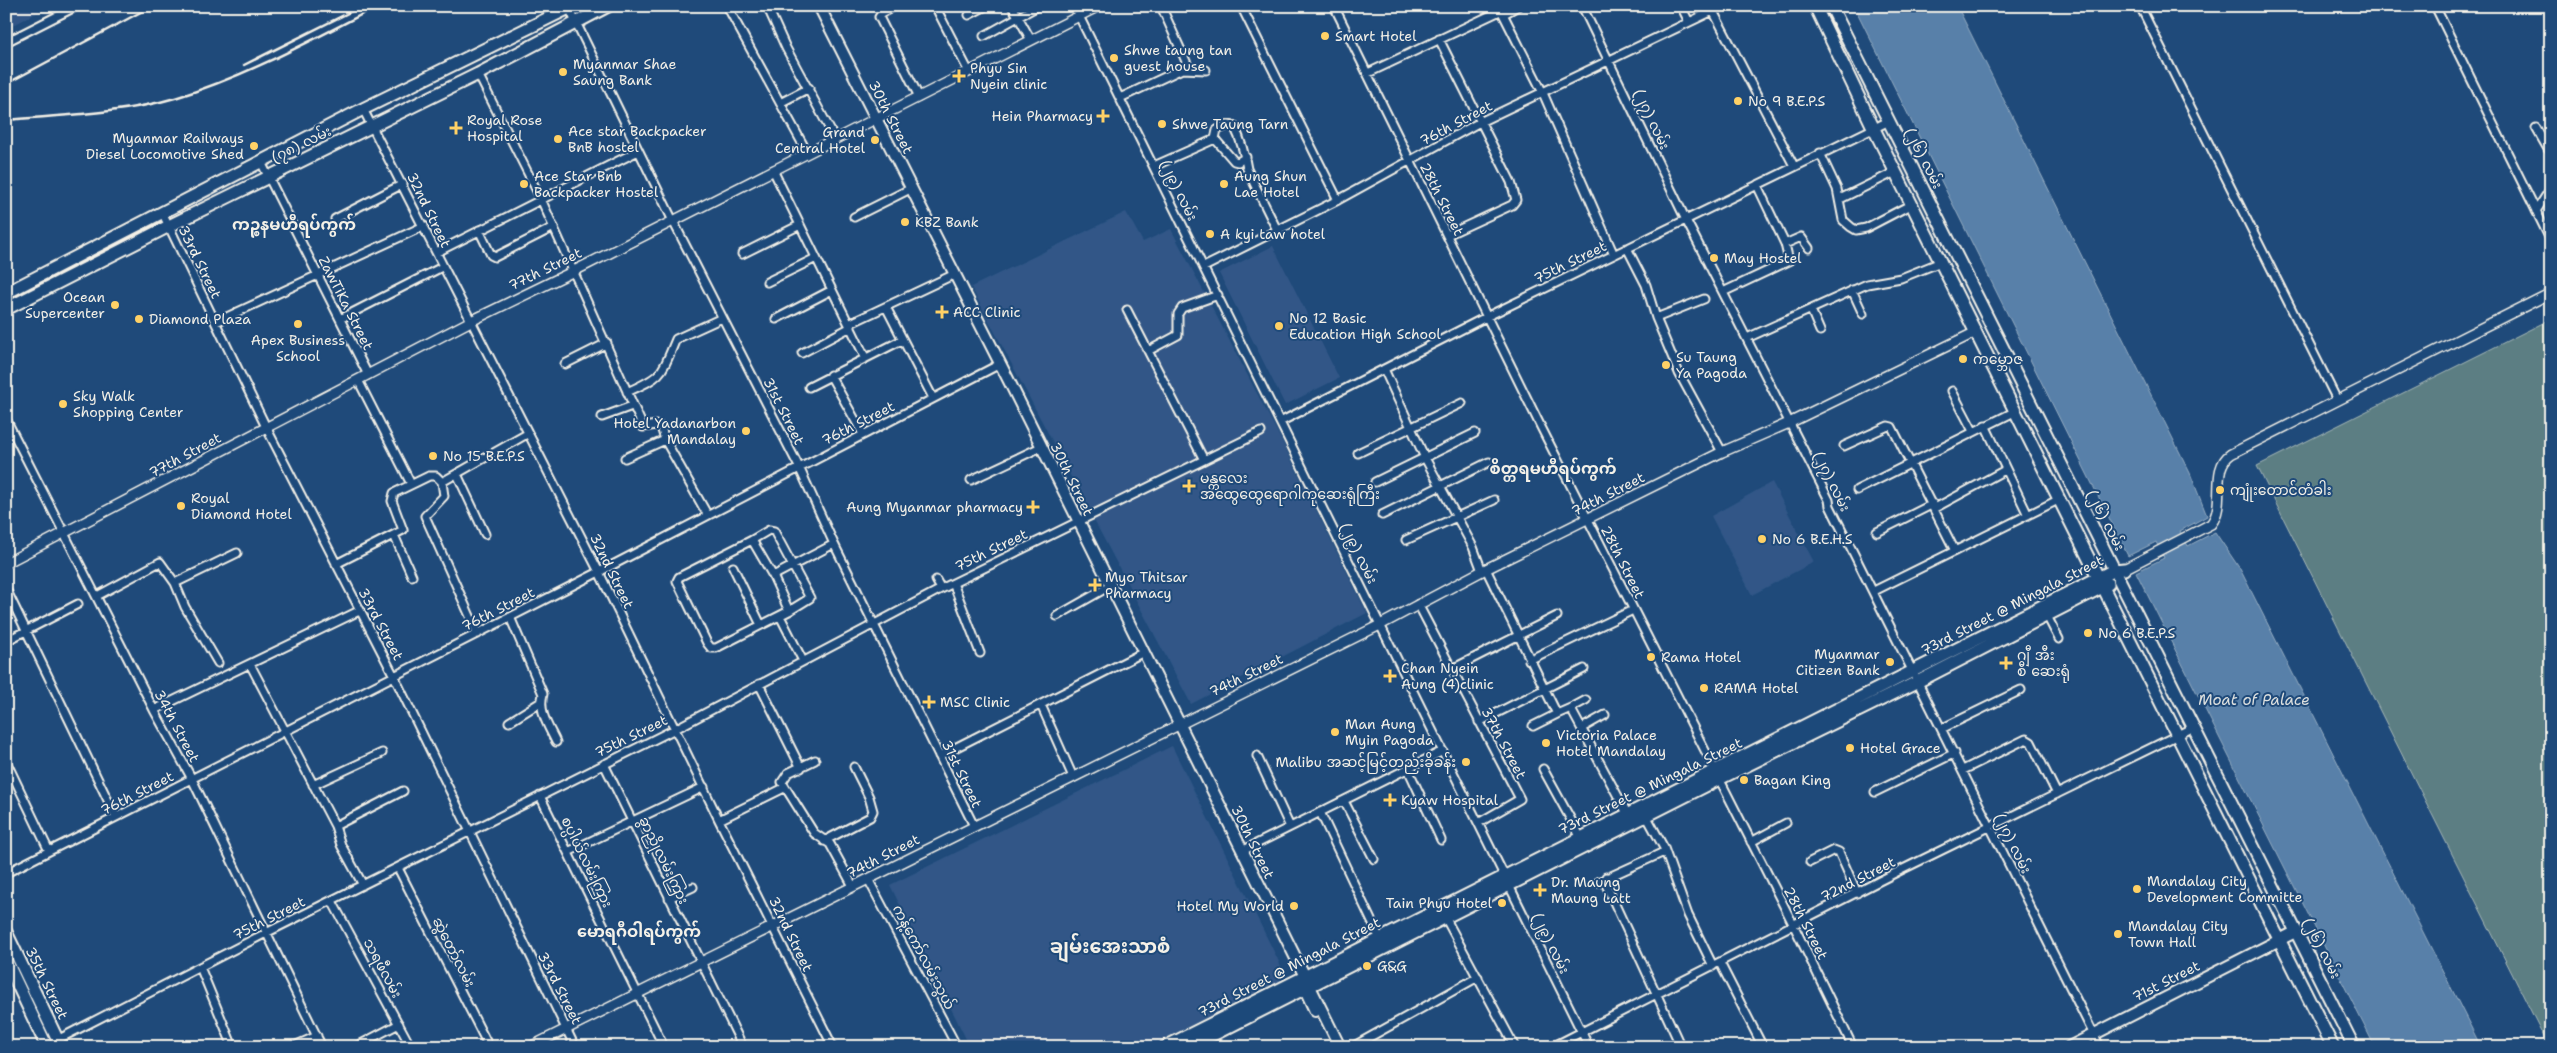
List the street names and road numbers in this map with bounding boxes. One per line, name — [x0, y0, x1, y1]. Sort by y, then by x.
street label: 30th Street — [865, 77, 917, 157]
street label: (၂၇) လမ်း — [1627, 85, 1675, 154]
street label: 76th Street — [1417, 96, 1495, 150]
street label: (၇၈) လမ်း — [267, 121, 335, 169]
street label: (၂၆) လမ်း — [1898, 124, 1948, 193]
street label: (၂၉) လမ်း — [1154, 156, 1203, 225]
street label: 28th Street — [1416, 159, 1468, 239]
street label: 32nd Street — [403, 169, 455, 251]
street label: 33rd Street — [175, 222, 225, 302]
street label: 75th Street — [1531, 237, 1609, 287]
street label: 77th Street — [505, 244, 585, 294]
street label: ZawTiKa Street — [315, 253, 377, 353]
street label: 31st Street — [759, 374, 809, 448]
street label: 76th Street — [819, 397, 897, 449]
street label: 77th Street — [146, 428, 224, 482]
street label: 30th Street — [1046, 439, 1098, 519]
street label: (၂၇) လမ်း — [1807, 447, 1855, 516]
street label: 74th Street — [1569, 468, 1647, 520]
street label: (၂၆) လမ်း — [2080, 486, 2130, 555]
street label: (၂၉) လမ်း — [1334, 519, 1383, 588]
street label: 28th Street — [1597, 522, 1649, 602]
street label: 75th Street — [952, 525, 1030, 575]
street label: 32nd Street — [586, 530, 638, 612]
street label: 73rd Street @ Mingala Street — [1918, 551, 2106, 659]
street label: 76th Street — [459, 583, 537, 635]
street label: 33rd Street — [354, 585, 408, 663]
street label: 74th Street — [1206, 649, 1286, 701]
street label: 34th Street — [150, 687, 204, 765]
street label: 37th Street — [1478, 704, 1530, 782]
street label: 75th Street — [592, 711, 670, 761]
street label: 73rd Street @ Mingala Street — [1555, 734, 1745, 838]
street label: 31st Street — [938, 737, 986, 811]
street label: 76th Street — [98, 767, 176, 819]
street label: 30th Street — [1227, 802, 1279, 882]
street label: (၂၇) လမ်း — [1988, 809, 2036, 878]
street label: စပ္ပါယ်လမ်းကြား — [554, 813, 618, 912]
street label: ခွာညိုလမ်းကြား — [632, 813, 694, 908]
street label: 74th Street — [844, 830, 922, 882]
street label: 72nd Street — [1818, 853, 1898, 905]
street label: 28th Street — [1780, 883, 1832, 963]
street label: 75th Street — [230, 892, 308, 944]
street label: 32nd Street — [765, 893, 817, 975]
street label: ကန့်ကော်လမ်းသွယ် — [886, 901, 960, 1014]
street label: (၂၉) လမ်း — [1526, 909, 1575, 978]
street label: ဆွဲတော်လမ်း — [427, 913, 480, 991]
street label: 73rd Street @ Mingala Street — [1195, 913, 1383, 1021]
street label: (၂၆) လမ်း — [2296, 914, 2346, 983]
street label: သရဖီလမ်း — [357, 935, 407, 1002]
street label: 35th Street — [22, 944, 72, 1022]
street label: 33rd Street — [534, 949, 586, 1027]
street label: 71st Street — [2129, 956, 2203, 1006]

